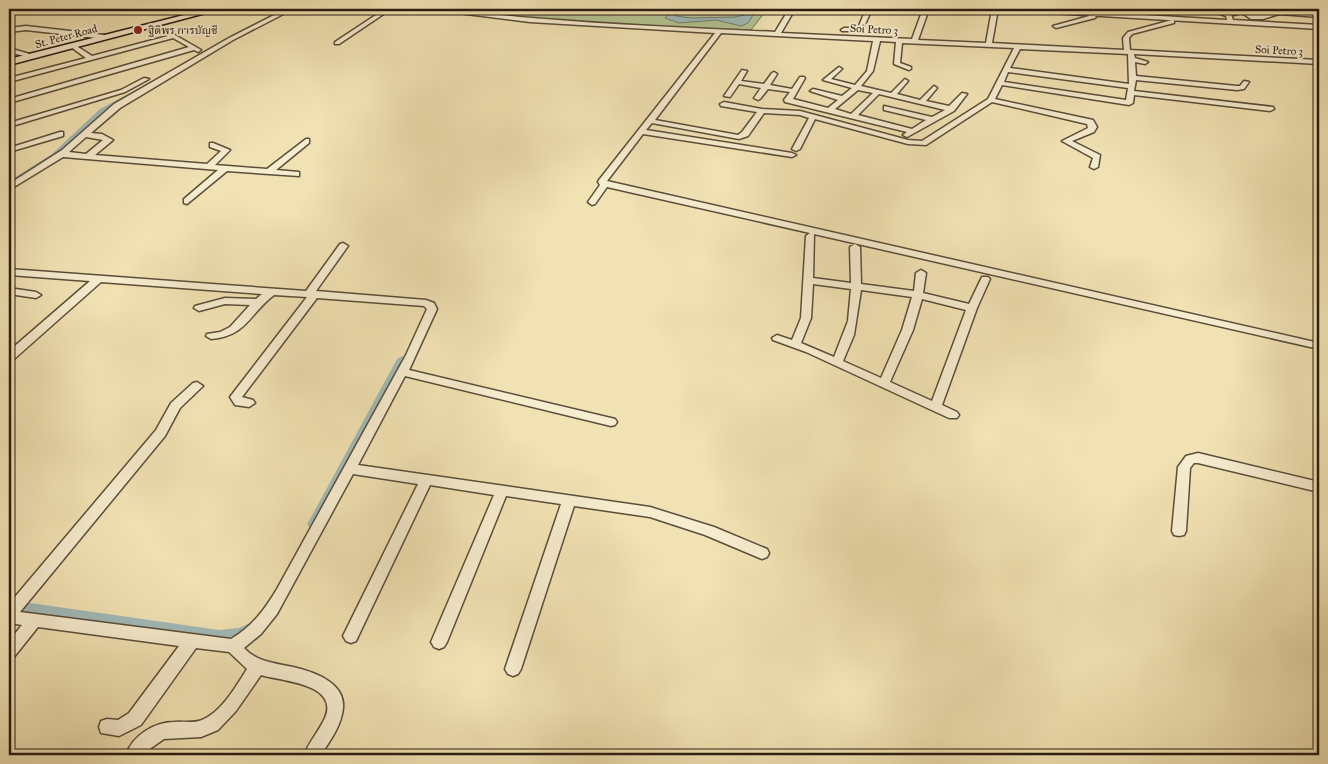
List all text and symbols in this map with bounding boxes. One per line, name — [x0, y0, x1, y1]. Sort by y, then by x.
street label: St. Peter Road — [34, 22, 99, 51]
street label: Soi Petro 3 — [850, 22, 898, 37]
marker: ฐิติพร การบัญชี — [132, 24, 144, 36]
place label: ฐิติพร การบัญชี — [148, 24, 218, 37]
street label: Soi Petro 3 — [1255, 43, 1303, 58]

